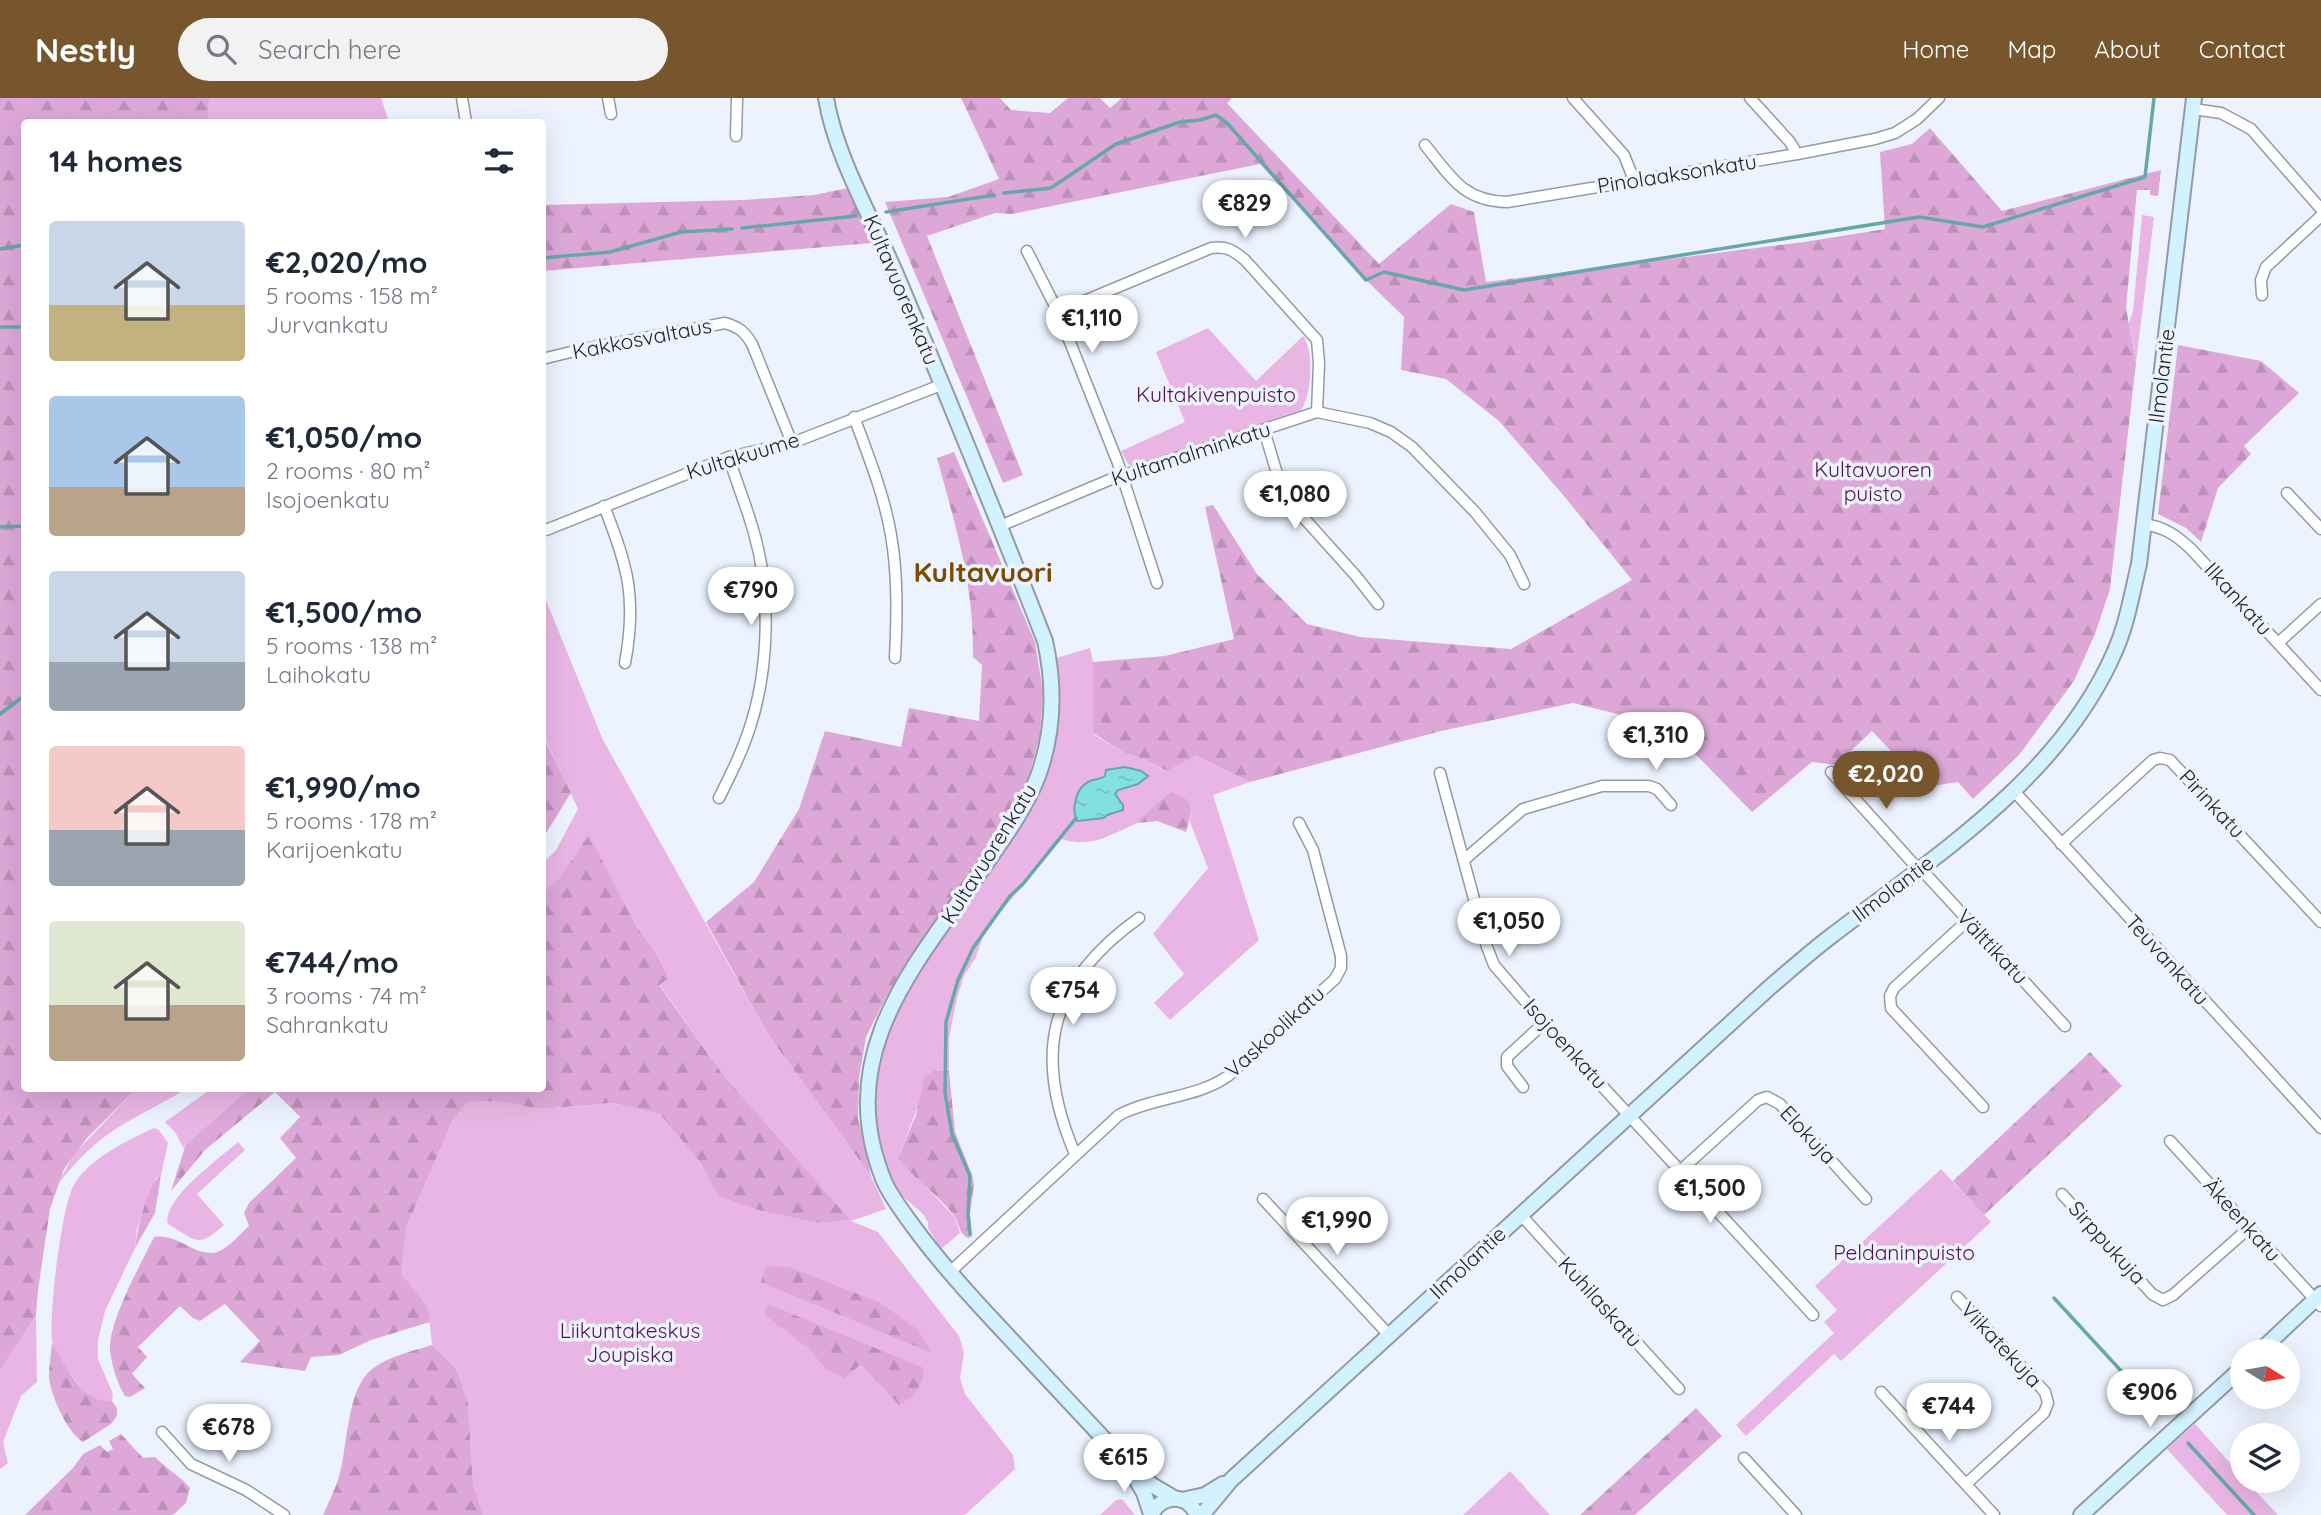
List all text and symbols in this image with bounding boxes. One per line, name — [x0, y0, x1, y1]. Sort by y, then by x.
search box — [178, 18, 668, 81]
text: Nestly — [35, 29, 136, 70]
icon: search — [202, 30, 240, 68]
text: Search here — [258, 33, 401, 66]
text: Home — [1902, 34, 1969, 64]
text: Map — [2007, 34, 2056, 64]
text: About — [2094, 34, 2161, 64]
text: Contact — [2199, 34, 2286, 64]
text: 14 homes — [49, 142, 183, 180]
icon: filters — [480, 142, 518, 180]
street label: Pinolaaksonkatu — [1595, 148, 1758, 198]
pin: €829 — [1204, 180, 1286, 240]
text: €829 — [1218, 188, 1272, 217]
street label: Kultavuorenkatu — [859, 211, 945, 369]
text: €2,020/mo — [266, 243, 427, 281]
icon: home — [105, 249, 189, 333]
text: 5 rooms · 158 m² — [266, 281, 438, 310]
pin: €1,110 — [1035, 296, 1149, 355]
text: €1,110 — [1062, 303, 1122, 332]
text: Jurvankatu — [266, 310, 389, 339]
street label: Kakkosvaltaus — [570, 312, 714, 364]
street label: Ilmolantie — [2142, 327, 2180, 425]
park label: Kultakivenpuisto — [1136, 381, 1296, 407]
street label: Kultamalminkatu — [1108, 415, 1274, 491]
text: €1,050/mo — [266, 418, 422, 456]
icon: home — [105, 424, 189, 508]
street label: Kultakuume — [683, 426, 802, 485]
text: 2 rooms · 80 m² — [266, 456, 431, 485]
park label: Kultavuoren puisto — [1814, 456, 1932, 506]
pin: €1,080 — [1238, 472, 1352, 531]
text: €1,080 — [1260, 479, 1330, 508]
text: Isojoenkatu — [266, 485, 390, 514]
district label: Kultavuori — [913, 554, 1053, 589]
street label: Ilkankatu — [2199, 557, 2278, 640]
pin: €790 — [710, 568, 792, 627]
text: €790 — [724, 575, 778, 604]
text: €1,500/mo — [266, 593, 422, 631]
icon: home — [105, 599, 189, 683]
text: 5 rooms · 138 m² — [266, 631, 437, 660]
text: Laihokatu — [266, 660, 371, 689]
pin: €1,310 — [1599, 712, 1713, 772]
text: €1,310 — [1623, 720, 1689, 749]
pin: €2,020 — [1829, 752, 1943, 811]
text: €2,020 — [1848, 759, 1924, 788]
street label: Pirinkatu — [2174, 763, 2251, 843]
text: €1,990/mo — [266, 768, 421, 806]
icon: home — [105, 774, 189, 858]
street label: Kultavuorenkatu — [935, 779, 1042, 928]
text: 5 rooms · 178 m² — [266, 806, 437, 835]
text: Karijoenkatu — [266, 835, 403, 864]
street label: Ilmolantie — [1847, 849, 1938, 927]
pin: €1,050 — [1452, 898, 1566, 958]
street label: Välttikatu — [1952, 903, 2034, 989]
text: €1,050 — [1473, 906, 1545, 935]
street label: Teuvankatu — [2120, 909, 2215, 1010]
text: €744/mo — [266, 943, 399, 981]
icon: home — [105, 949, 189, 1033]
pin: €754 — [1032, 968, 1114, 1027]
text: €754 — [1046, 975, 1100, 1004]
street label: Vaskoolikatu — [1219, 980, 1329, 1083]
text: 3 rooms · 74 m² — [266, 981, 427, 1010]
street label: Isojoenkatu — [1518, 993, 1613, 1094]
text: Sahrankatu — [266, 1010, 389, 1039]
street label: Elokuja — [1775, 1100, 1842, 1169]
pin: €1,500 — [1653, 1166, 1767, 1225]
street label: Äkeenkatu — [2199, 1172, 2287, 1266]
text: €1,500 — [1674, 1173, 1746, 1202]
street label: Sirppukuja — [2064, 1195, 2152, 1289]
pin: €1,990 — [1280, 1198, 1394, 1257]
text: €1,990 — [1302, 1205, 1372, 1234]
street label: Ilmolantie — [1424, 1220, 1511, 1304]
park label: Peldaninpuisto — [1833, 1239, 1975, 1265]
street label: Kuhilaskatu — [1553, 1251, 1648, 1352]
street label: Viikatekuja — [1956, 1296, 2048, 1392]
park label: Liikuntakeskus Joupiska — [560, 1317, 700, 1367]
north arrow — [2230, 1339, 2300, 1409]
map controls — [2230, 1339, 2300, 1493]
pin: €906 — [2109, 1370, 2191, 1429]
text: €906 — [2123, 1377, 2177, 1406]
pin: €744 — [1908, 1384, 1990, 1443]
text: €744 — [1922, 1391, 1976, 1420]
pin: €678 — [188, 1404, 270, 1464]
text: €678 — [203, 1412, 255, 1441]
button: layers — [2230, 1423, 2300, 1493]
pin: €615 — [1083, 1434, 1165, 1494]
text: €615 — [1100, 1442, 1148, 1471]

